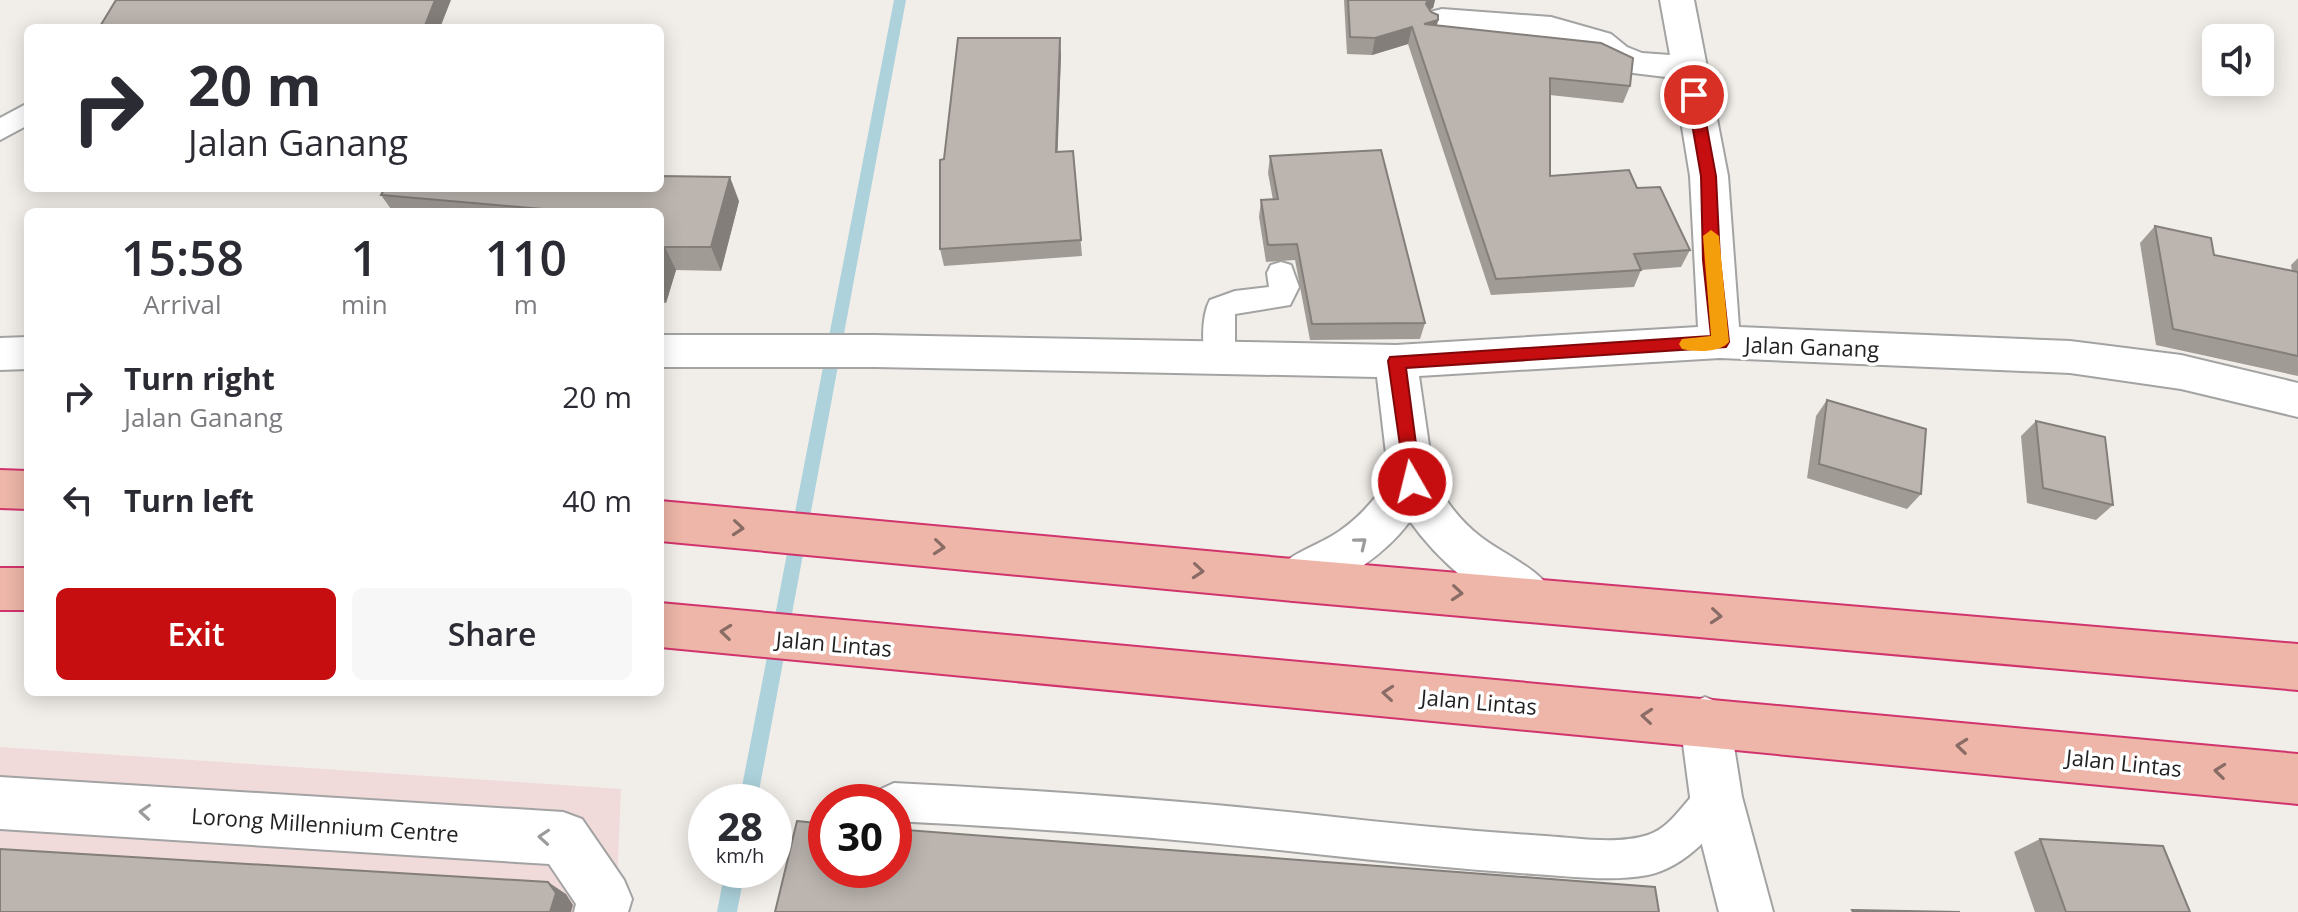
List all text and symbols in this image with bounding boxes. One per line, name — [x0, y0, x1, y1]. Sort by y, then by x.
map controls — [2202, 24, 2274, 96]
button: sound — [2202, 24, 2274, 96]
text: 20 m — [188, 46, 322, 122]
icon: right — [56, 56, 160, 160]
pin — [1660, 61, 1728, 129]
icon: arrive — [1672, 73, 1716, 117]
text: Jalan Ganang — [188, 118, 408, 167]
text: 15:58 — [121, 225, 244, 290]
text: 1 — [351, 225, 378, 290]
text: 110 — [485, 225, 567, 290]
text: Arrival — [143, 286, 222, 322]
text: min — [341, 286, 388, 322]
text: m — [514, 286, 538, 322]
street label: Jalan Ganang — [1742, 329, 1880, 363]
text: Turn right — [124, 358, 275, 399]
icon: right — [56, 374, 100, 418]
text: 20 m — [562, 376, 632, 417]
text: Jalan Ganang — [124, 399, 283, 435]
position arrow — [1370, 440, 1454, 524]
icon: left — [56, 478, 100, 522]
text: Turn left — [124, 480, 254, 521]
text: 40 m — [562, 480, 632, 521]
one-way arrow — [732, 520, 745, 537]
one-way arrow — [1351, 538, 1366, 553]
one-way arrow — [933, 539, 946, 556]
one-way arrow — [1192, 563, 1205, 580]
one-way arrow — [1451, 584, 1464, 601]
button: Exit — [56, 588, 336, 680]
button: Share — [352, 588, 632, 680]
one-way arrow — [1710, 608, 1723, 625]
street label: Jalan Lintas — [773, 623, 893, 663]
one-way arrow — [719, 624, 732, 641]
street label: Jalan Lintas — [1418, 681, 1538, 721]
one-way arrow — [1381, 684, 1394, 701]
one-way arrow — [1640, 707, 1653, 724]
one-way arrow — [1955, 738, 1968, 755]
street label: Jalan Lintas — [2063, 741, 2183, 783]
one-way arrow — [2213, 763, 2226, 780]
speed limit sign: 30 — [808, 784, 912, 888]
text: 28 — [717, 798, 763, 853]
street label: Lorong Millennium Centre — [190, 800, 460, 848]
one-way arrow — [138, 804, 151, 821]
one-way arrow — [537, 829, 550, 846]
text: km/h — [716, 842, 764, 869]

